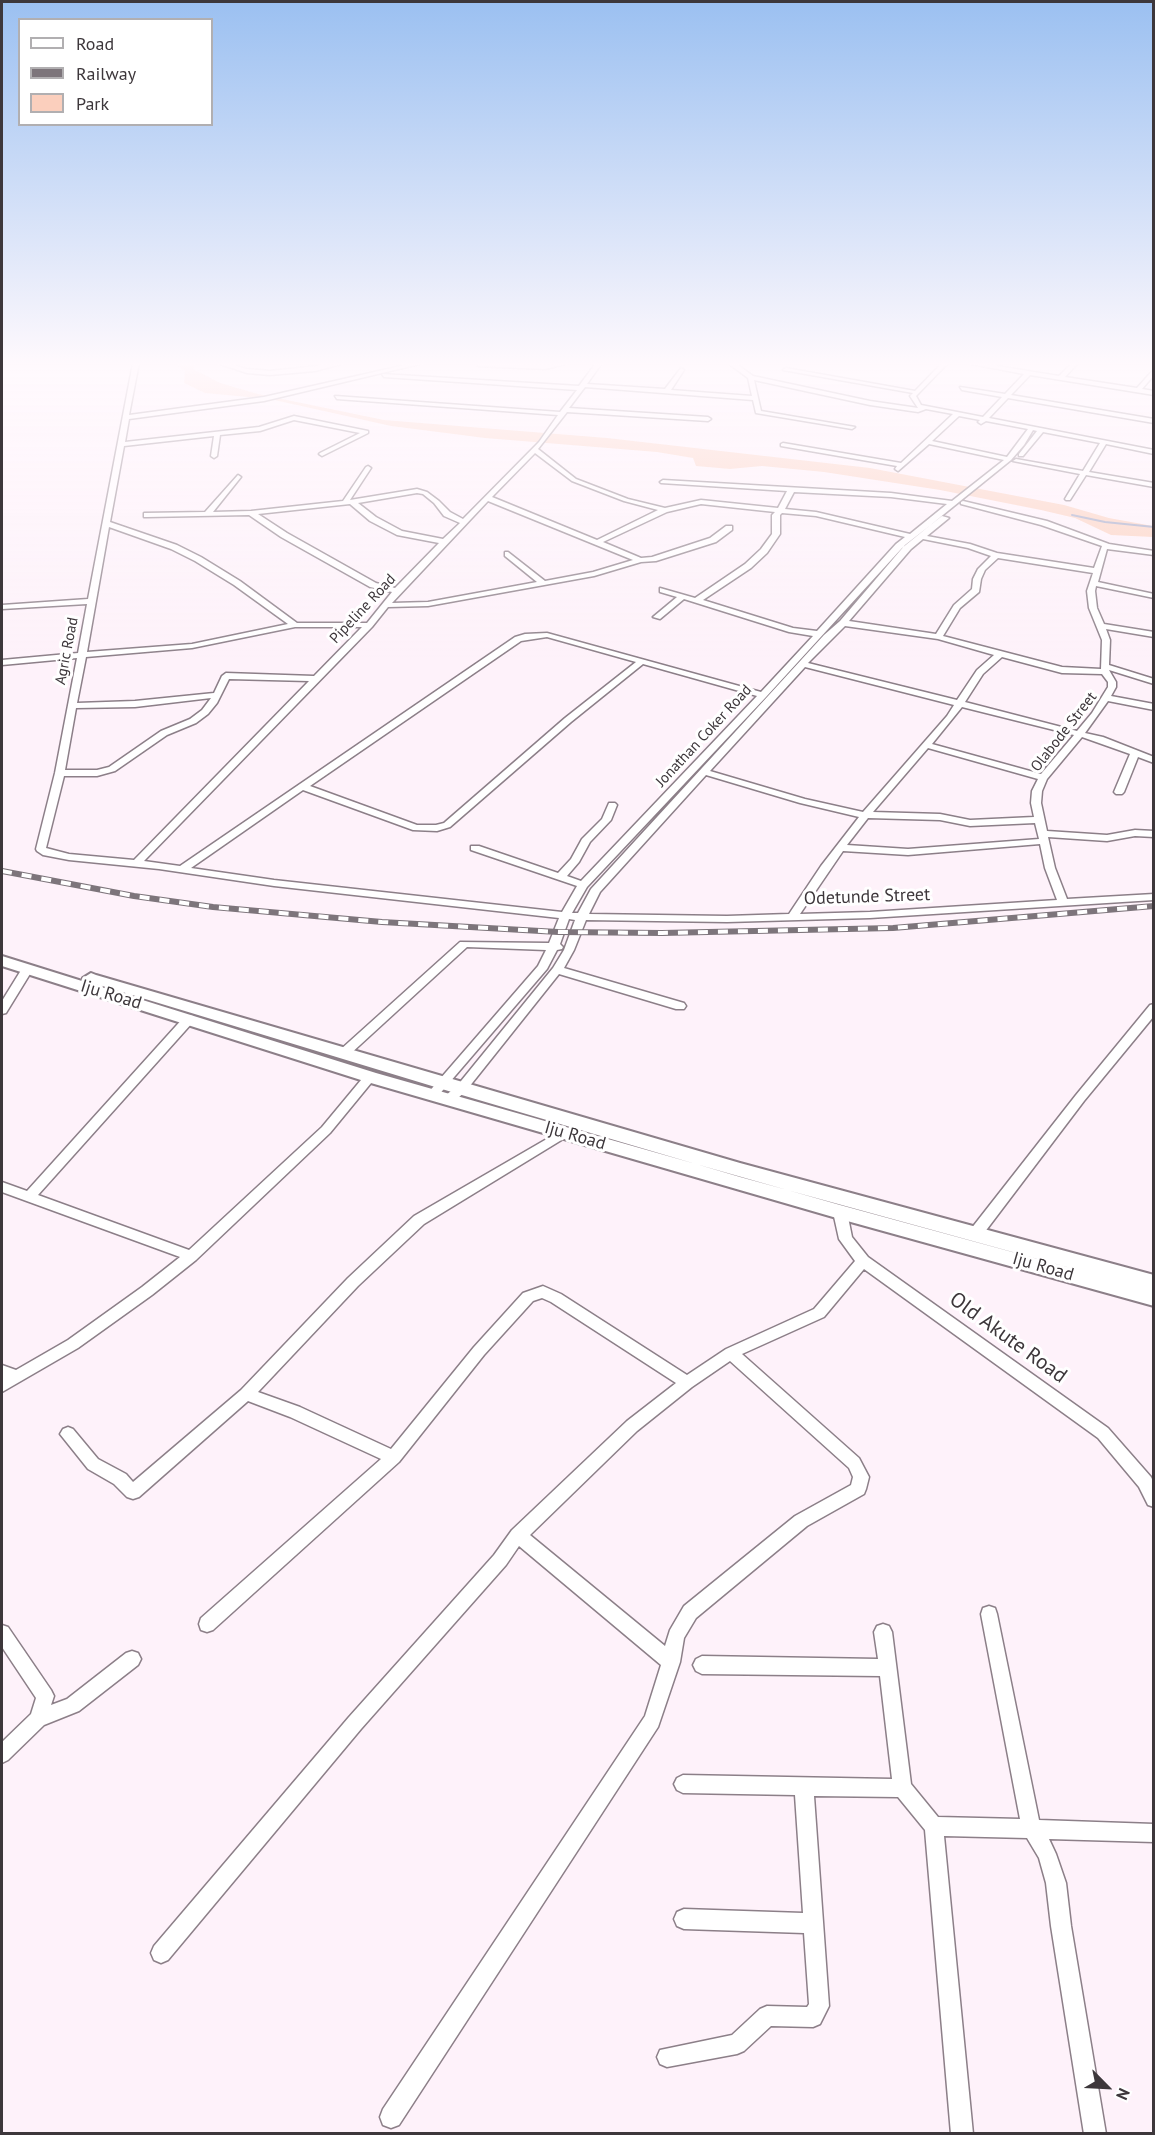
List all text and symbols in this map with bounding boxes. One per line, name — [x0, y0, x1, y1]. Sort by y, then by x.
legend — [18, 18, 213, 126]
text: Road — [76, 32, 114, 55]
text: Railway — [76, 62, 136, 85]
text: Park — [76, 92, 109, 115]
street label: Pipeline Road — [326, 571, 400, 647]
street label: Agric Road — [52, 616, 82, 686]
street label: Jonathan Coker Road — [652, 681, 756, 791]
street label: Olabode Street — [1027, 689, 1101, 775]
street label: Odetunde Street — [803, 884, 931, 910]
street label: Iju Road — [78, 976, 144, 1014]
street label: Iju Road — [542, 1117, 608, 1155]
street label: Iju Road — [1010, 1248, 1076, 1286]
street label: Old Akute Road — [944, 1287, 1072, 1389]
north arrow — [1077, 2057, 1137, 2117]
text: N — [1112, 2085, 1135, 2103]

